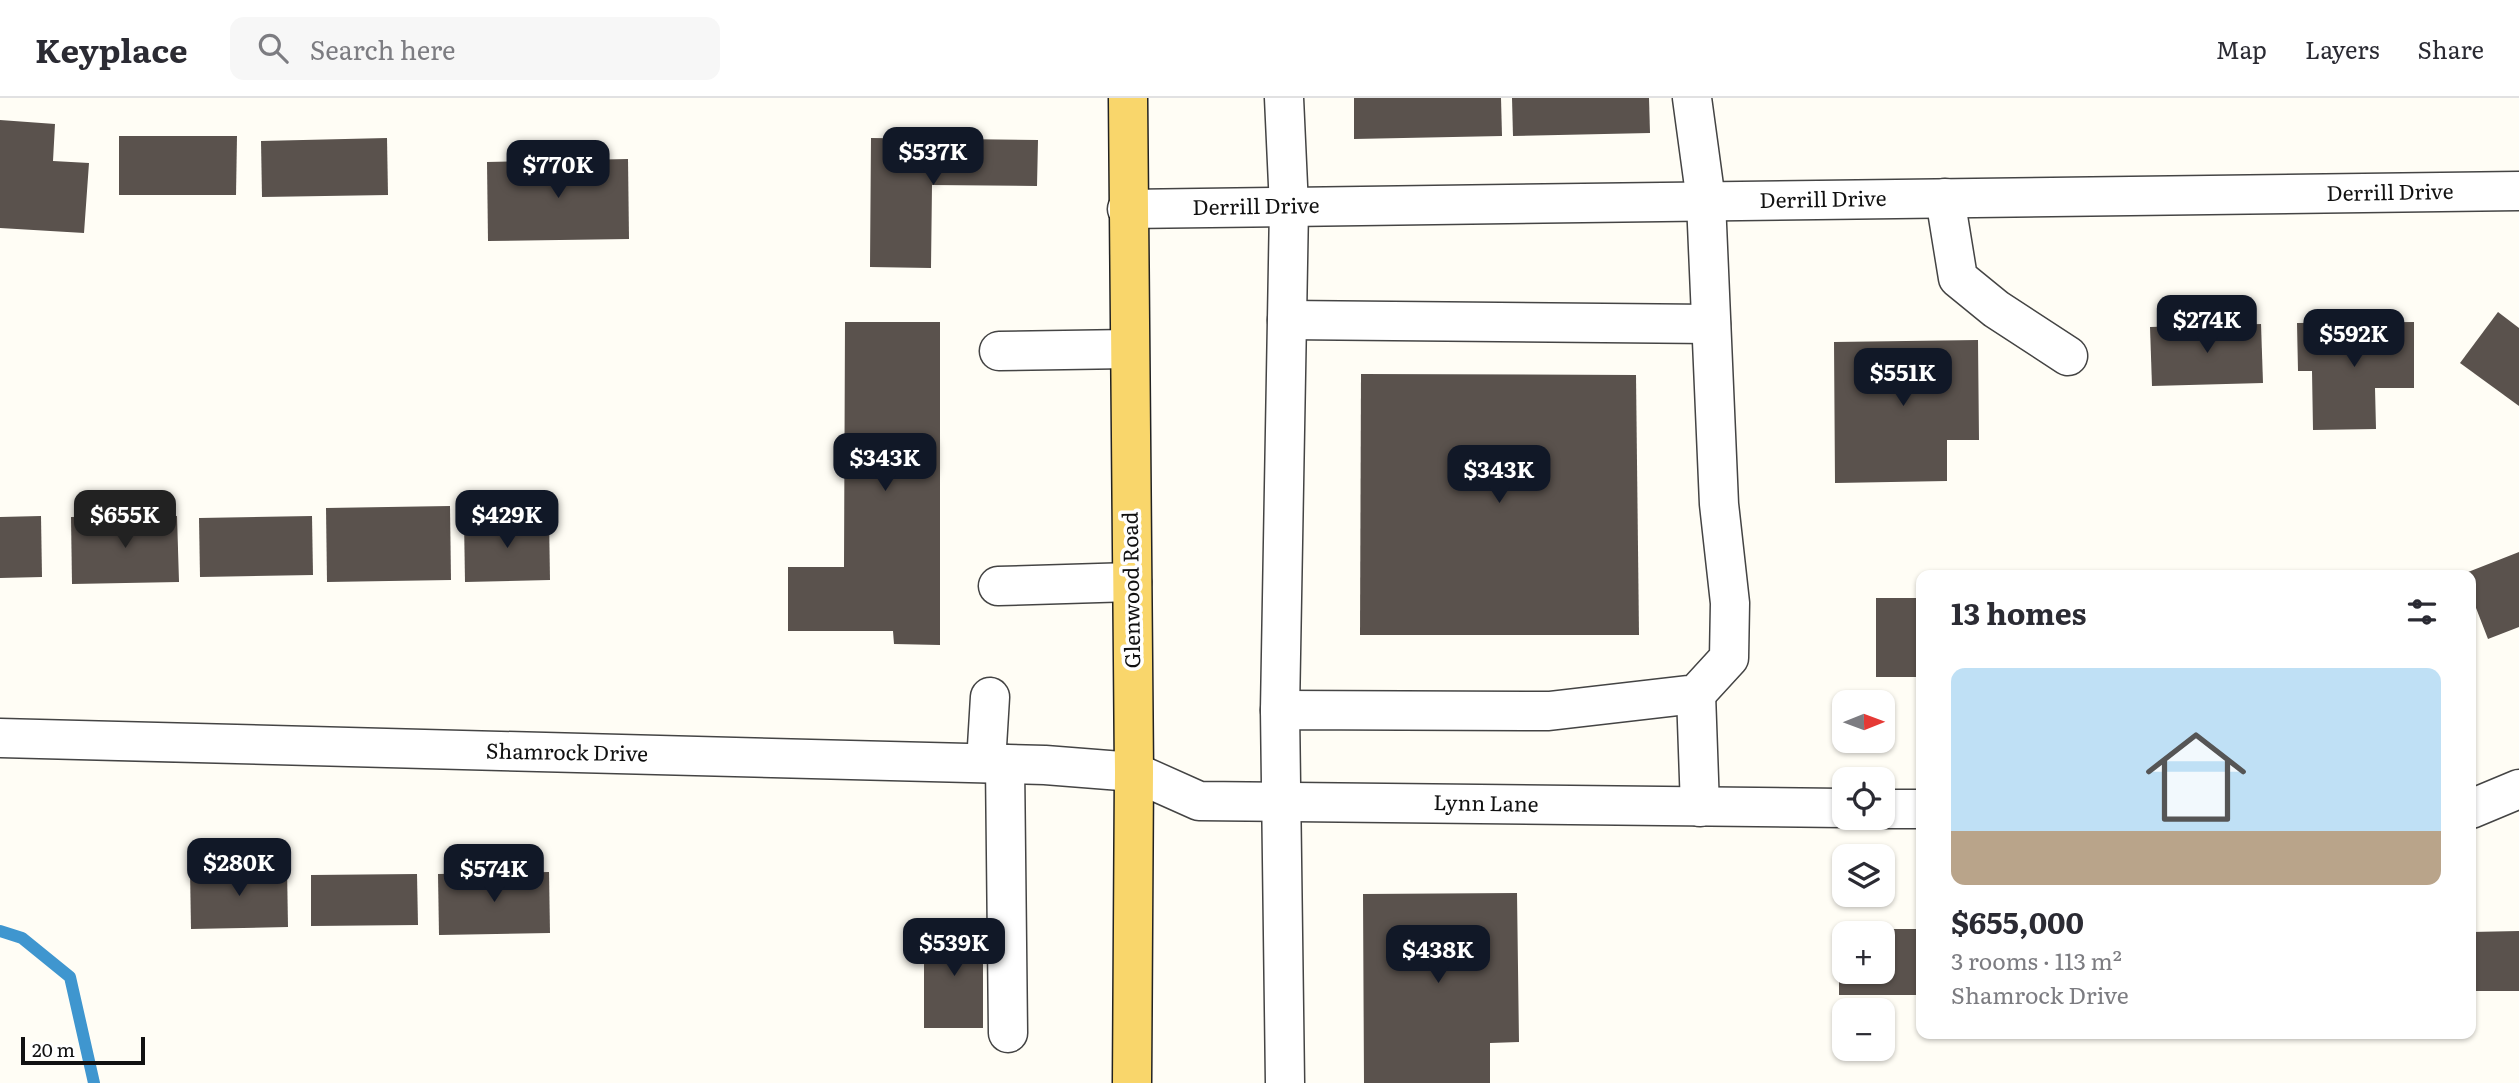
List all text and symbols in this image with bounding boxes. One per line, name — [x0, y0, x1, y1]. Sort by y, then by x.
search box — [230, 17, 720, 80]
text: Keyplace — [35, 24, 188, 73]
icon: search — [254, 29, 292, 67]
text: Search here — [310, 29, 456, 68]
text: Map — [2216, 31, 2267, 66]
text: Layers — [2305, 31, 2379, 66]
text: Share — [2417, 31, 2484, 66]
pin: $537K — [884, 127, 982, 187]
text: $537K — [899, 133, 967, 167]
pin: $770K — [509, 140, 607, 200]
text: $770K — [523, 146, 593, 180]
street label: Derrill Drive — [2326, 174, 2454, 207]
street label: Derrill Drive — [1759, 181, 1887, 214]
street label: Derrill Drive — [1192, 188, 1320, 221]
pin: $274K — [2158, 296, 2256, 355]
text: $274K — [2173, 301, 2241, 335]
pin: $592K — [2305, 310, 2403, 369]
text: $592K — [2319, 315, 2389, 349]
pin: $551K — [1854, 348, 1952, 408]
text: $551K — [1870, 354, 1936, 388]
pin: $343K — [836, 434, 934, 493]
text: $343K — [849, 439, 921, 473]
pin: $343K — [1450, 446, 1548, 505]
text: $343K — [1463, 451, 1535, 485]
pin: $655K — [76, 490, 174, 550]
pin: $429K — [458, 490, 556, 550]
text: $655K — [90, 496, 160, 530]
text: $429K — [471, 496, 543, 530]
street label: Glenwood Road — [1113, 511, 1146, 669]
text: 13 homes — [1951, 590, 2087, 634]
icon: filters — [2403, 593, 2441, 631]
north arrow — [1832, 690, 1895, 752]
map controls — [1832, 690, 1895, 1061]
icon: home — [2133, 714, 2259, 840]
street label: Shamrock Drive — [486, 734, 649, 767]
button: locate — [1832, 767, 1895, 830]
street label: Lynn Lane — [1433, 785, 1539, 818]
pin: $280K — [190, 838, 288, 898]
text: $280K — [203, 844, 275, 878]
pin: $574K — [445, 844, 543, 904]
button: layers — [1832, 844, 1895, 907]
text: $574K — [460, 850, 528, 884]
text: $655,000 — [1951, 899, 2084, 943]
pin: $539K — [905, 918, 1003, 978]
button: + — [1832, 921, 1895, 984]
text: $539K — [919, 924, 989, 958]
pin: $438K — [1389, 926, 1487, 985]
text: $438K — [1402, 931, 1474, 965]
text: 3 rooms · 113 m² — [1951, 943, 2122, 977]
text: Shamrock Drive — [1951, 977, 2129, 1011]
button: − — [1832, 998, 1895, 1061]
scale bar — [21, 1034, 145, 1066]
text: 20 m — [32, 1035, 75, 1063]

